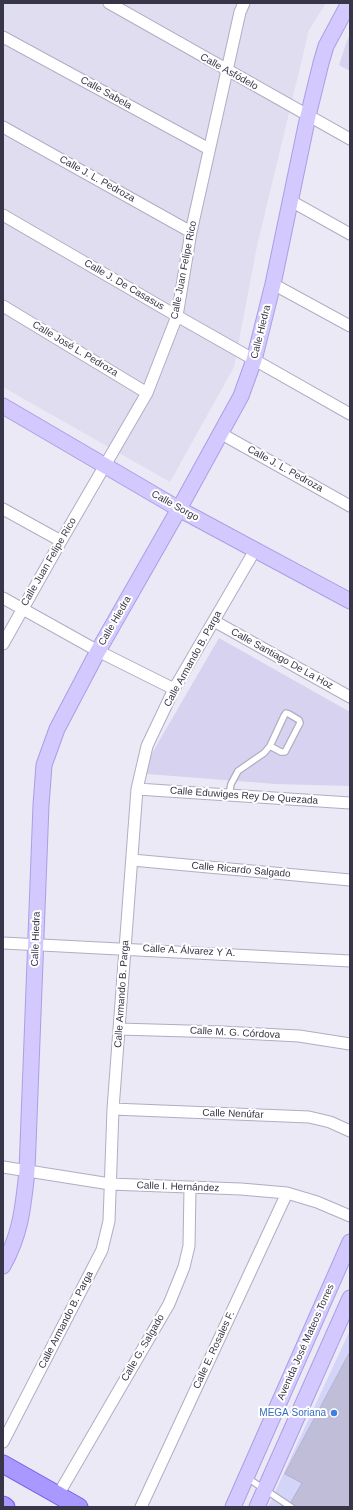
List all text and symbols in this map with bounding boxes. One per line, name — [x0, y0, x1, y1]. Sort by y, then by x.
street label: Calle Asfódelo — [198, 51, 260, 93]
street label: Calle Sabela — [78, 74, 134, 112]
street label: Calle J. L. Pedroza — [57, 153, 137, 205]
street label: Calle Juan Felipe Rico — [169, 220, 199, 320]
street label: Calle J. De Casasus — [82, 257, 166, 313]
street label: Calle Hiedra — [249, 304, 273, 360]
street label: Calle José L. Pedroza — [30, 319, 120, 379]
street label: Calle J. L. Pedroza — [245, 443, 325, 495]
street label: Calle Sorgo — [149, 488, 201, 524]
street label: Calle Juan Felipe Rico — [19, 516, 79, 608]
street label: Calle Hiedra — [96, 594, 134, 648]
street label: Calle Armando B. Parga — [162, 609, 224, 709]
street label: Calle Santiago De La Hoz — [229, 626, 335, 692]
street label: Calle Eduwiges Rey De Quezada — [170, 785, 318, 807]
street label: Calle Ricardo Salgado — [191, 860, 291, 880]
street label: Calle Hiedra — [29, 911, 43, 967]
street label: Calle Armando B. Parga — [112, 940, 132, 1048]
street label: Calle A. Álvarez Y A. — [142, 943, 236, 959]
street label: Calle M. G. Córdova — [189, 1025, 281, 1041]
street label: Calle Nenúfar — [202, 1107, 264, 1121]
street label: Calle I. Hernández — [136, 1180, 220, 1194]
street label: Calle Armando B. Parga — [36, 1269, 96, 1371]
street label: Avenida José Mateos Torres — [275, 1282, 337, 1402]
street label: Calle E. Rosales F. — [191, 1309, 237, 1391]
street label: Calle G. Salgado — [119, 1312, 167, 1384]
place label: MEGA Soriana — [259, 1407, 326, 1419]
marker: MEGA Soriana — [329, 1408, 339, 1418]

